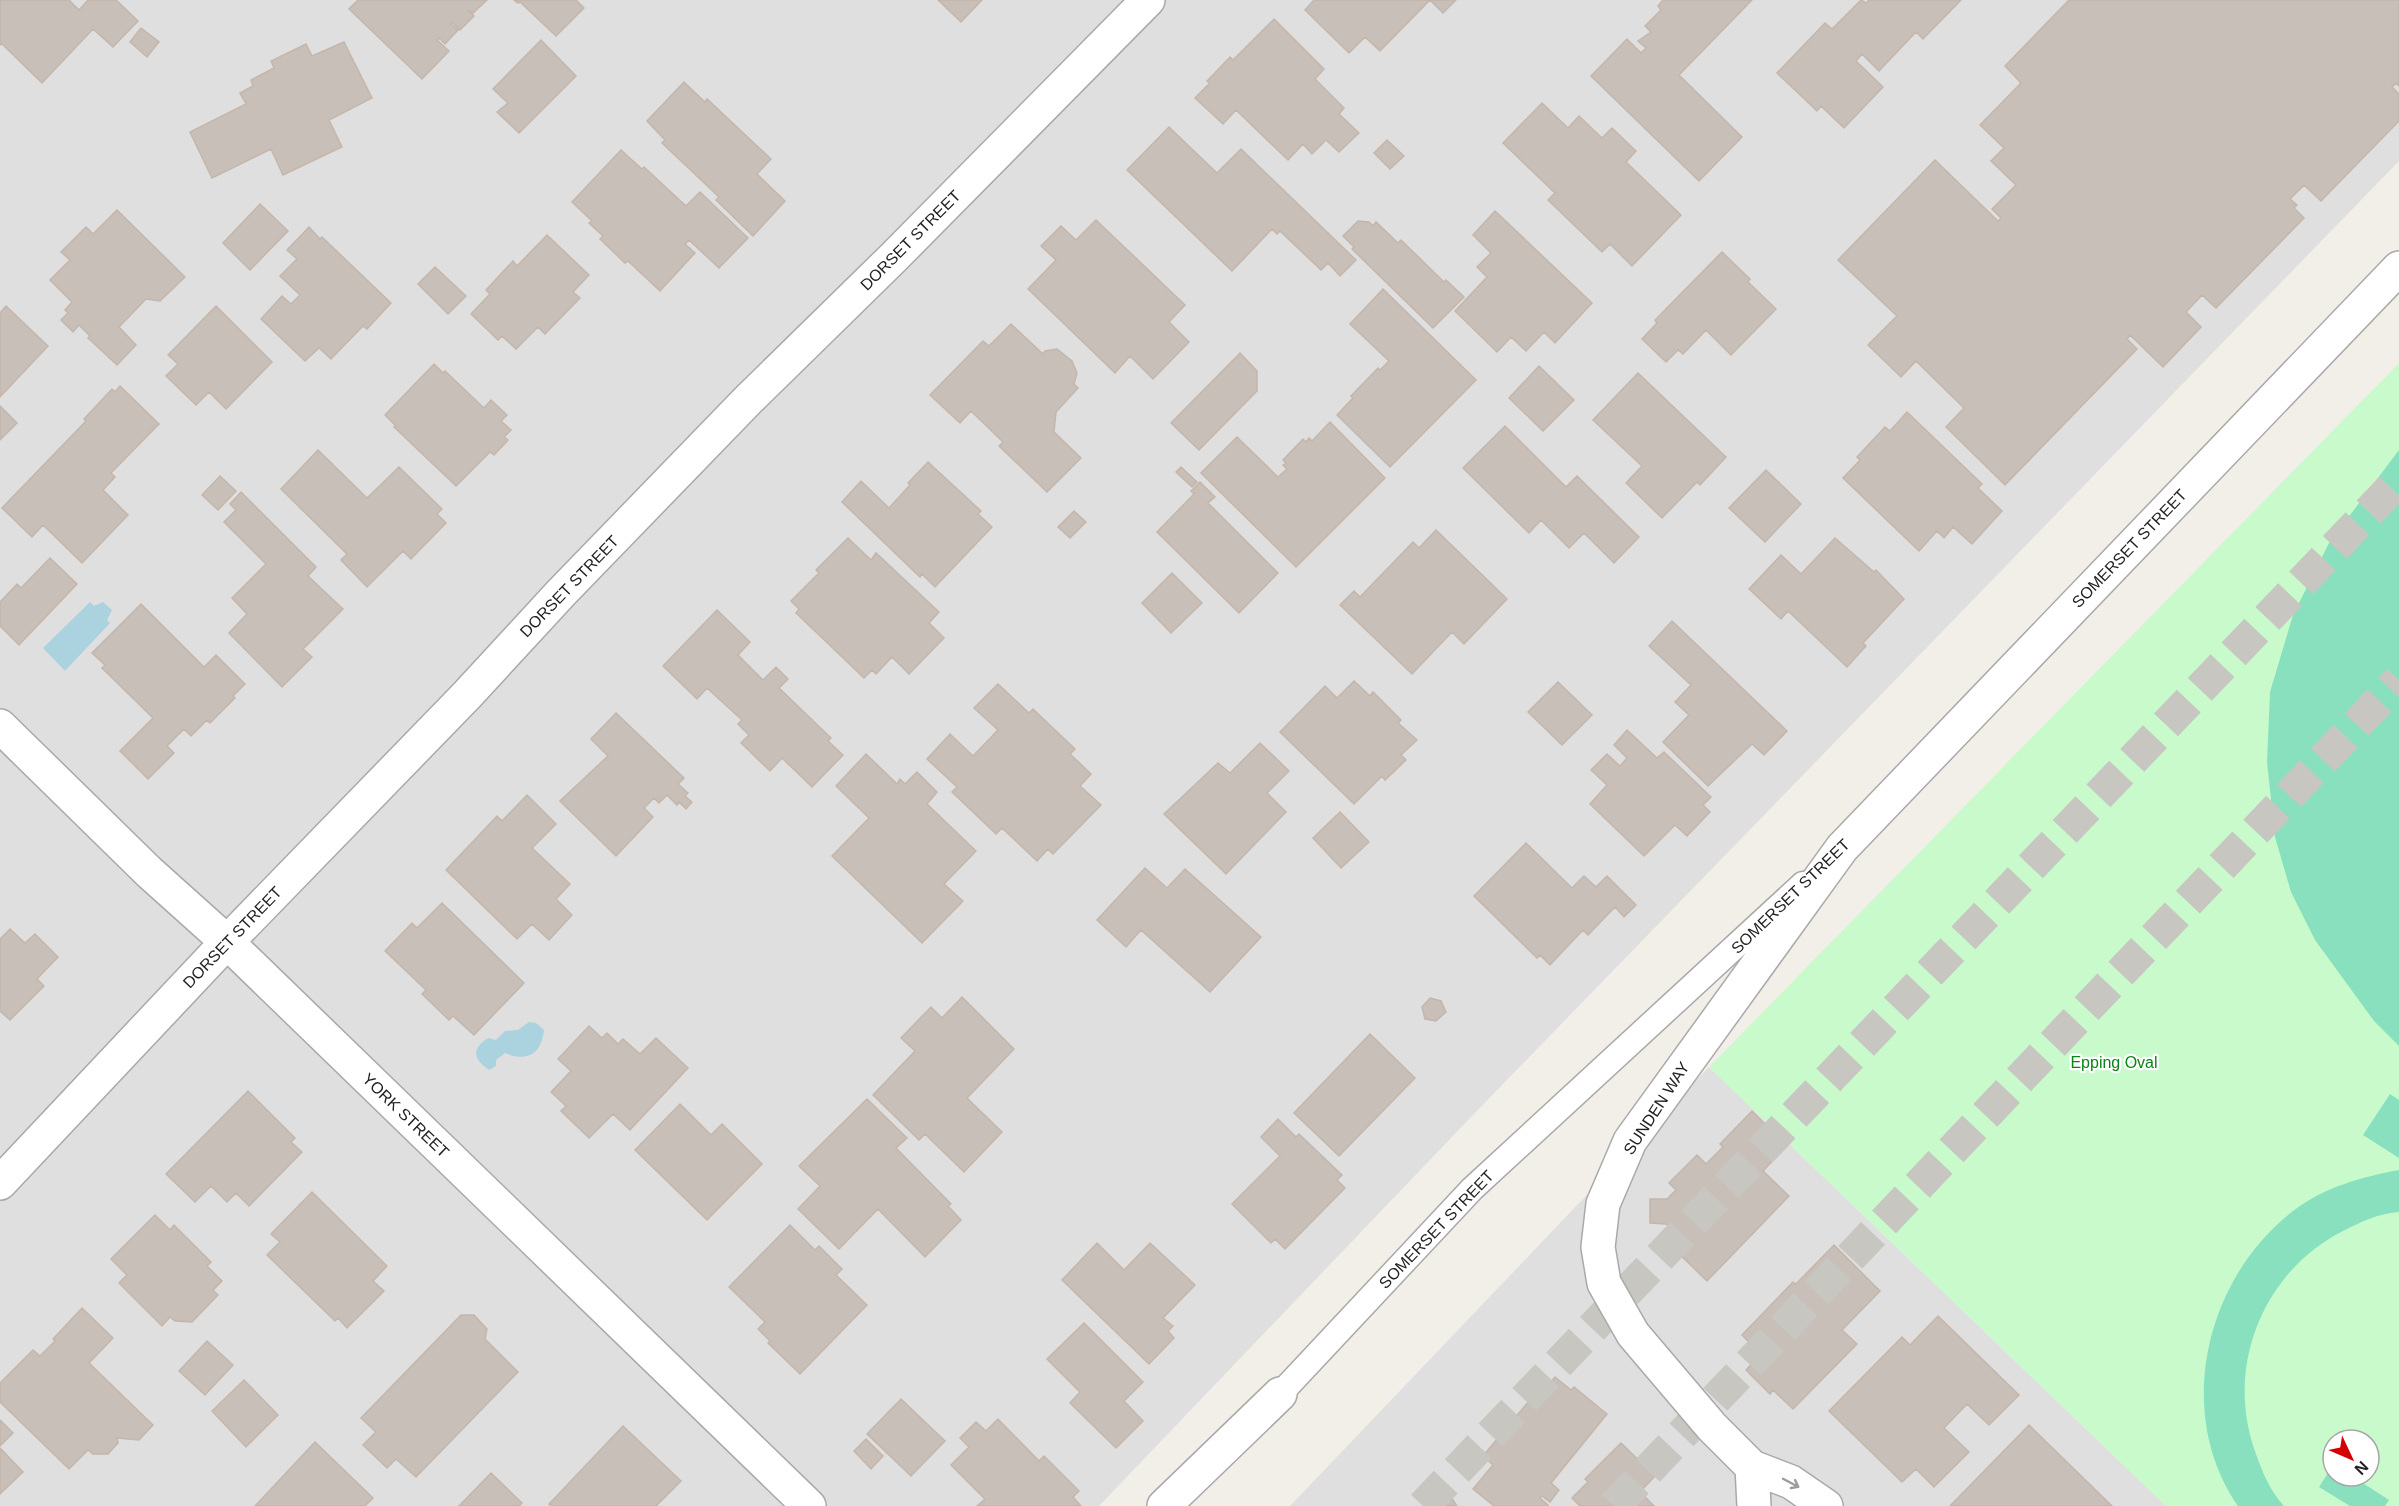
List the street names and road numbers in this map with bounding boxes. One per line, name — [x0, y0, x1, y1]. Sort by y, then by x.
street label: DORSET STREET — [857, 187, 964, 294]
street label: SOMERSET STREET — [2069, 486, 2190, 611]
street label: DORSET STREET — [517, 532, 622, 640]
street label: SOMERSET STREET — [1728, 836, 1853, 957]
street label: DORSET STREET — [180, 883, 285, 991]
street label: SUNDEN WAY — [1620, 1059, 1693, 1158]
street label: YORK STREET — [359, 1070, 452, 1161]
street label: SOMERSET STREET — [1376, 1167, 1497, 1292]

